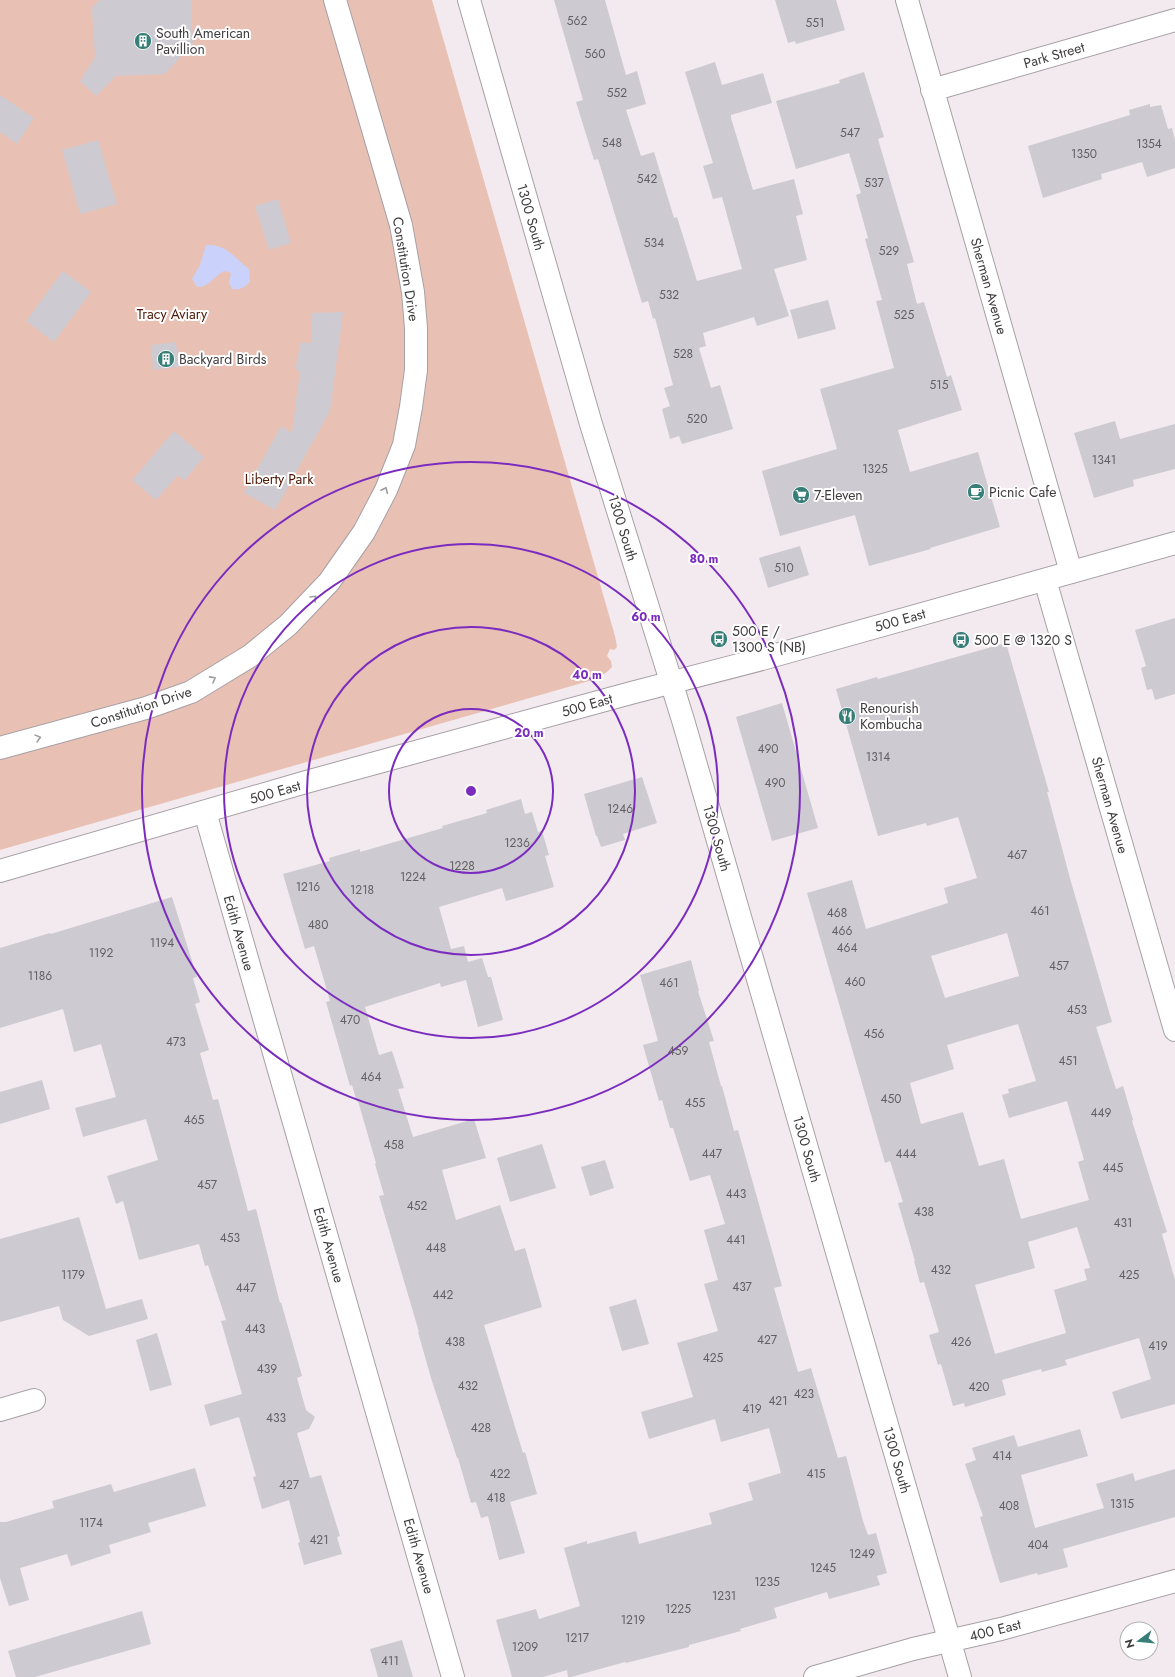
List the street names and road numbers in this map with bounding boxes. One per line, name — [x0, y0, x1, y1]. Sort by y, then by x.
street label: Park Street — [1021, 37, 1087, 73]
street label: 1300 South — [512, 181, 550, 253]
street label: Constitution Drive — [388, 215, 424, 323]
street label: Sherman Avenue — [966, 235, 1012, 337]
street label: 1300 South — [603, 492, 643, 564]
street label: 500 East — [872, 603, 929, 637]
street label: Constitution Drive — [88, 681, 194, 733]
street label: 500 East — [559, 688, 616, 722]
street label: Sherman Avenue — [1087, 754, 1133, 856]
street label: 500 East — [247, 775, 304, 809]
street label: 1300 South — [698, 802, 736, 874]
street label: Edith Avenue — [219, 893, 259, 973]
street label: 1300 South — [788, 1113, 826, 1185]
street label: Edith Avenue — [309, 1205, 349, 1285]
street label: 1300 South — [878, 1424, 916, 1496]
street label: Edith Avenue — [399, 1516, 439, 1596]
street label: 400 East — [967, 1614, 1024, 1646]

